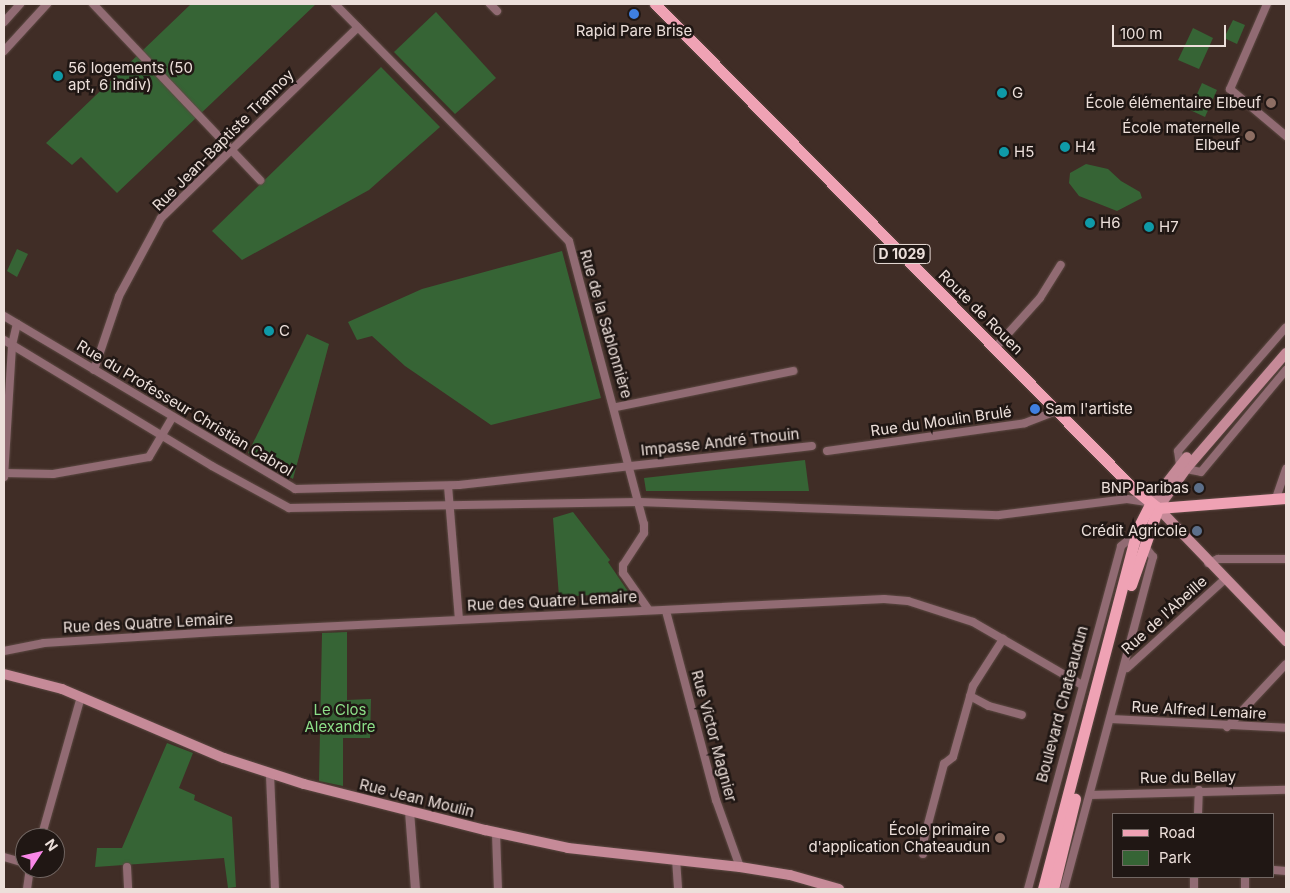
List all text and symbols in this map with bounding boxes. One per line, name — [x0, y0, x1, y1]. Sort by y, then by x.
marker: Rapid Pare Brise — [628, 8, 640, 20]
scale bar — [1115, 15, 1229, 47]
place label: Rapid Pare Brise — [576, 22, 692, 40]
text: 100 m — [1120, 24, 1162, 43]
place label: 56 logements (50 apt, 6 indiv) — [68, 58, 193, 93]
street label: Rue Jean-Baptiste Trannoy — [149, 66, 297, 214]
marker: 56 logements (50 apt, 6 indiv) — [52, 70, 64, 82]
place label: G — [1012, 84, 1023, 102]
marker: G — [996, 87, 1008, 99]
place label: École élémentaire Elbeuf — [1086, 94, 1261, 112]
marker: École élémentaire Elbeuf — [1265, 97, 1277, 109]
place label: École maternelle Elbeuf — [1122, 118, 1240, 153]
marker: École maternelle Elbeuf — [1244, 130, 1256, 142]
place label: H4 — [1075, 138, 1096, 156]
marker: H4 — [1059, 141, 1071, 153]
place label: H5 — [1014, 143, 1034, 161]
marker: H5 — [998, 146, 1010, 158]
place label: H6 — [1100, 214, 1120, 232]
marker: H6 — [1084, 217, 1096, 229]
place label: H7 — [1159, 218, 1179, 236]
marker: H7 — [1143, 221, 1155, 233]
road number: D 1029 — [873, 242, 931, 266]
street label: Rue de la Sablonnière — [576, 247, 636, 401]
street label: Route de Rouen — [935, 266, 1027, 358]
place label: C — [279, 322, 290, 340]
marker: C — [263, 325, 275, 337]
street label: Rue du Professeur Christian Cabrol — [74, 336, 296, 480]
place label: Sam l'artiste — [1045, 400, 1133, 418]
street label: Rue du Moulin Brulé — [869, 402, 1013, 440]
marker: Sam l'artiste — [1029, 403, 1041, 415]
street label: Impasse André Thouin — [640, 425, 800, 459]
place label: BNP Paribas — [1101, 479, 1189, 497]
marker: BNP Paribas — [1193, 482, 1205, 494]
place label: Crédit Agricole — [1081, 522, 1187, 540]
marker: Crédit Agricole — [1191, 525, 1203, 537]
street label: Rue de l'Abeille — [1118, 572, 1210, 658]
street label: Rue des Quatre Lemaire — [467, 588, 637, 614]
street label: Rue des Quatre Lemaire — [63, 610, 233, 636]
street label: Boulevard Chateaudun — [1032, 624, 1092, 784]
street label: Rue Victor Magnier — [688, 668, 740, 804]
street label: Rue Alfred Lemaire — [1131, 697, 1267, 723]
park label: Le Clos Alexandre — [304, 700, 376, 735]
street label: Rue du Bellay — [1140, 767, 1236, 787]
street label: Rue Jean Moulin — [358, 775, 476, 821]
legend — [1112, 813, 1275, 878]
place label: École primaire d'application Chateaudun — [808, 820, 990, 855]
text: Road — [1159, 823, 1195, 842]
north arrow — [15, 828, 65, 878]
marker: École primaire d'application Chateaudun — [994, 832, 1006, 844]
text: N — [42, 835, 62, 854]
text: Park — [1159, 848, 1191, 867]

